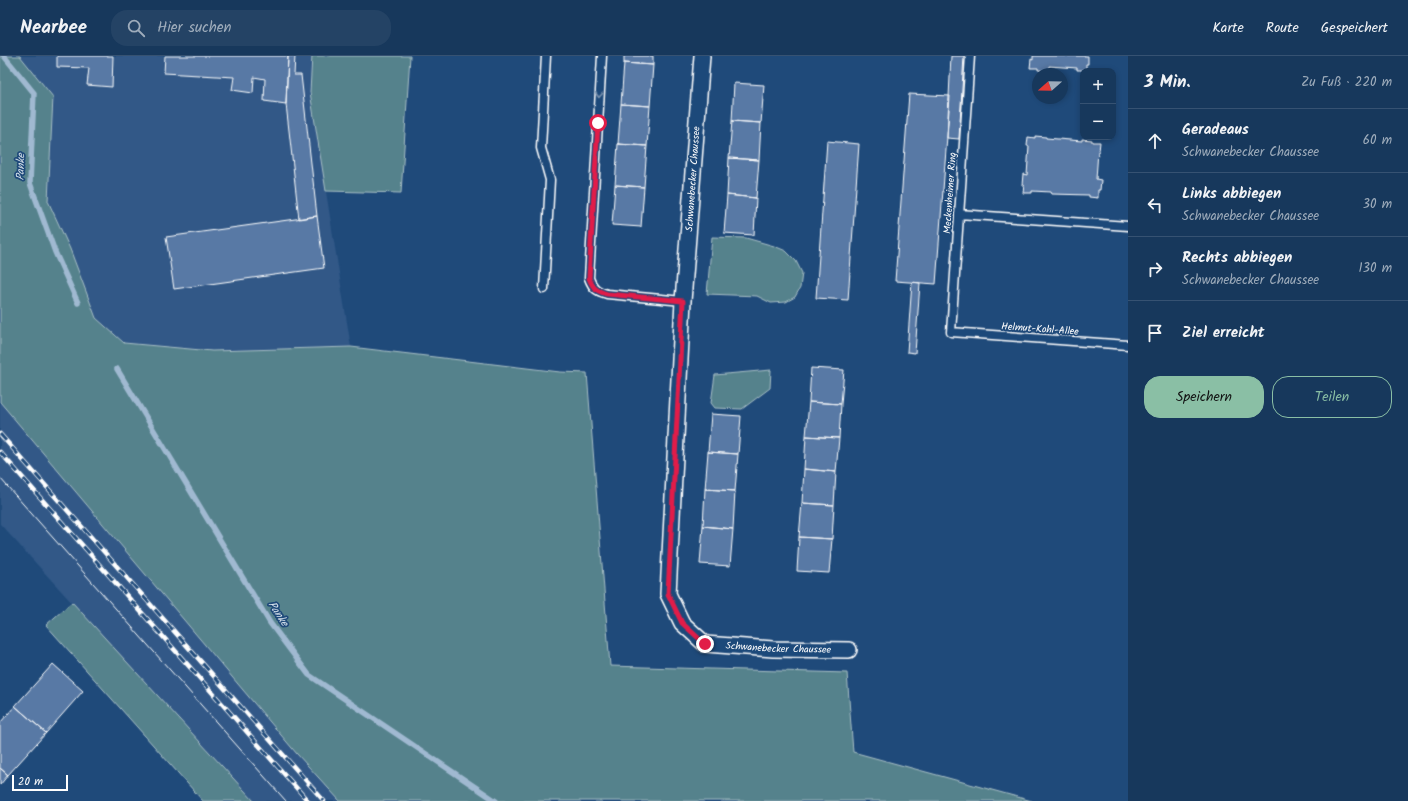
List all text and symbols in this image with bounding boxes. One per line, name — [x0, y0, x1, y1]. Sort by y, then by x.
search box — [111, 10, 391, 46]
text: Nearbee — [20, 13, 87, 43]
text: Hier suchen — [157, 16, 232, 40]
icon: search — [125, 17, 147, 39]
text: Karte — [1213, 17, 1244, 39]
text: Route — [1266, 17, 1299, 39]
text: Gespeichert — [1321, 17, 1388, 39]
north arrow — [1032, 68, 1068, 104]
map controls — [1080, 68, 1116, 140]
button: + — [1080, 68, 1116, 104]
text: 3 Min. — [1144, 69, 1191, 96]
text: Zu Fuß · 220 m — [1301, 72, 1392, 93]
one-way arrow — [595, 92, 604, 98]
button: − — [1080, 104, 1116, 140]
route start — [589, 114, 607, 132]
text: Geradeaus — [1182, 118, 1249, 142]
street label: Schwanebecker Chaussee — [681, 125, 705, 232]
icon: ahead — [1144, 130, 1166, 152]
text: 60 m — [1363, 130, 1392, 151]
text: Schwanebecker Chaussee — [1182, 142, 1319, 163]
street label: Meckenheimer Ring — [939, 151, 961, 234]
water label: Panke — [12, 152, 30, 181]
text: Links abbiegen — [1182, 182, 1281, 206]
icon: left — [1144, 194, 1166, 216]
text: 30 m — [1363, 194, 1392, 215]
text: Schwanebecker Chaussee — [1182, 206, 1319, 227]
text: Rechts abbiegen — [1182, 246, 1292, 270]
icon: right — [1144, 258, 1166, 280]
text: 130 m — [1358, 258, 1392, 279]
text: Schwanebecker Chaussee — [1182, 270, 1319, 291]
street label: Helmut-Kohl-Allee — [1001, 318, 1080, 340]
text: Ziel erreicht — [1182, 321, 1265, 345]
icon: arrive — [1144, 322, 1166, 344]
button: Speichern — [1144, 376, 1264, 418]
button: Teilen — [1272, 376, 1392, 418]
water label: Panke — [263, 598, 293, 631]
route end — [696, 635, 714, 653]
street label: Schwanebecker Chaussee — [725, 638, 832, 658]
scale bar — [12, 773, 68, 792]
text: 20 m — [18, 773, 43, 791]

